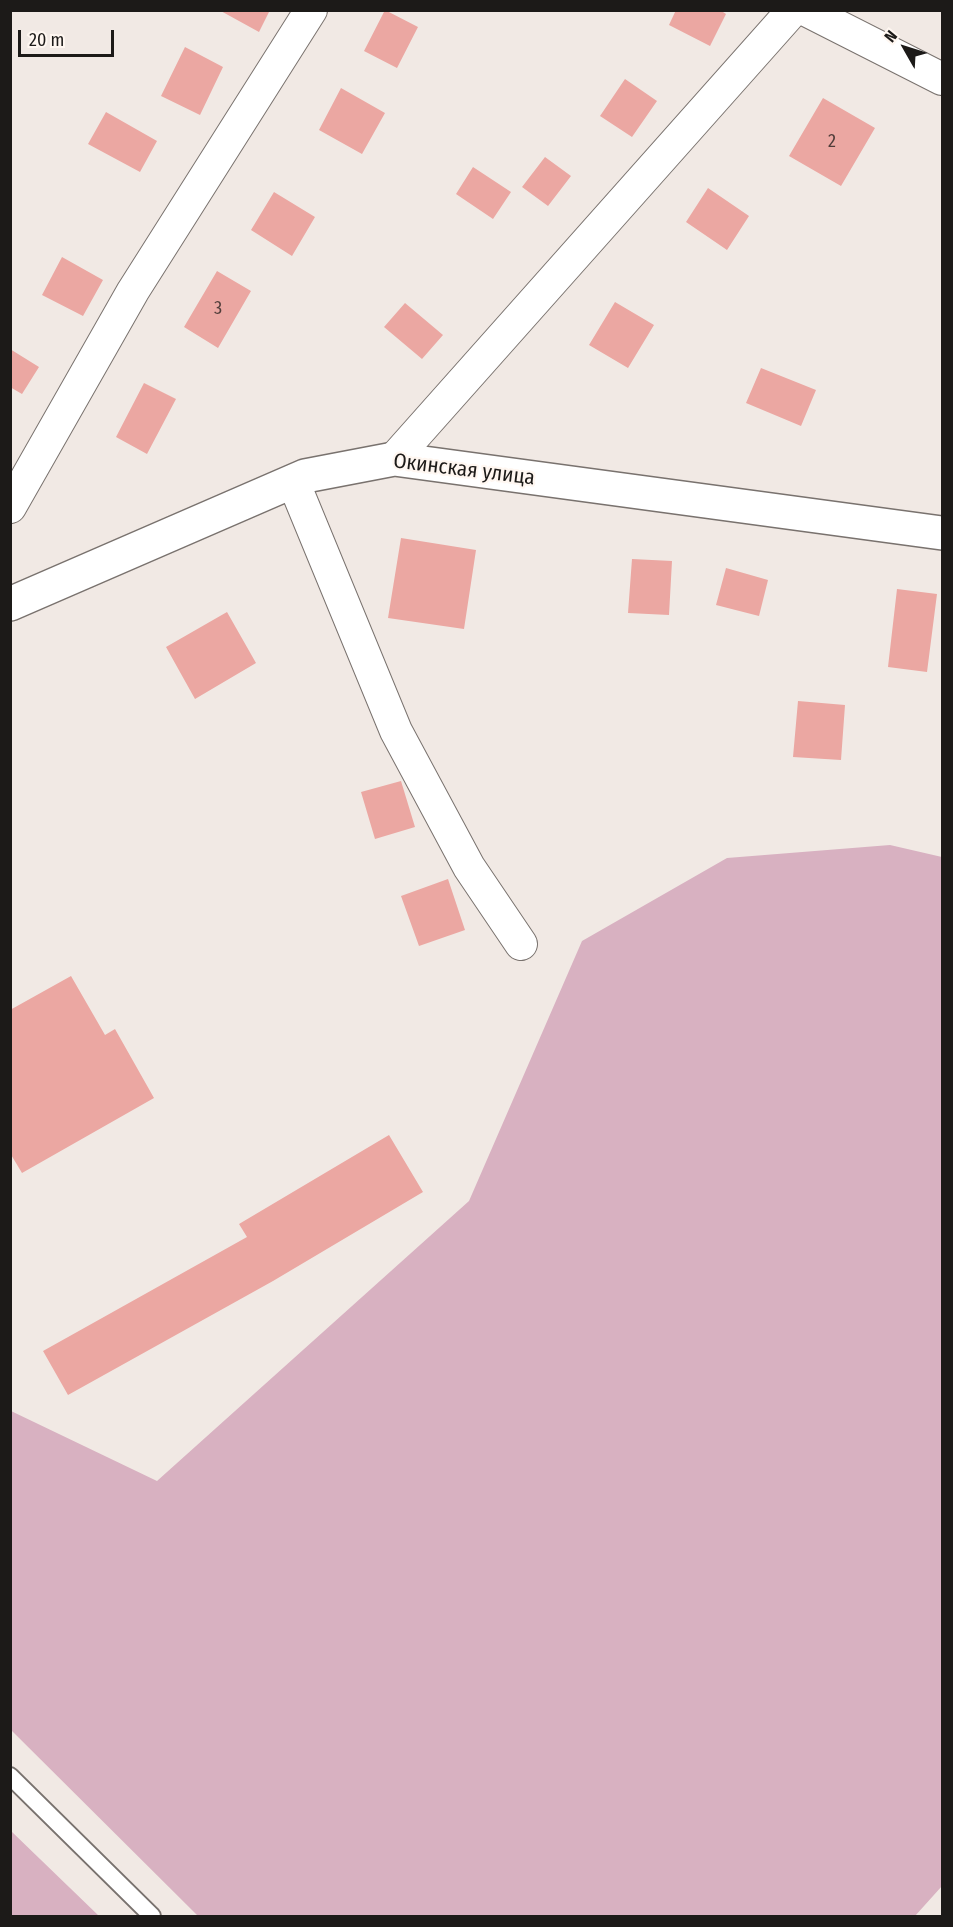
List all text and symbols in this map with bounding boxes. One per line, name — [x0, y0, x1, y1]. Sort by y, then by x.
scale bar — [21, 18, 117, 56]
north arrow — [875, 18, 935, 78]
text: N — [880, 27, 901, 46]
text: 20 m — [29, 29, 64, 51]
house number: 2 — [828, 131, 836, 153]
house number: 3 — [214, 298, 222, 320]
street label: Окинская улица — [392, 449, 536, 491]

